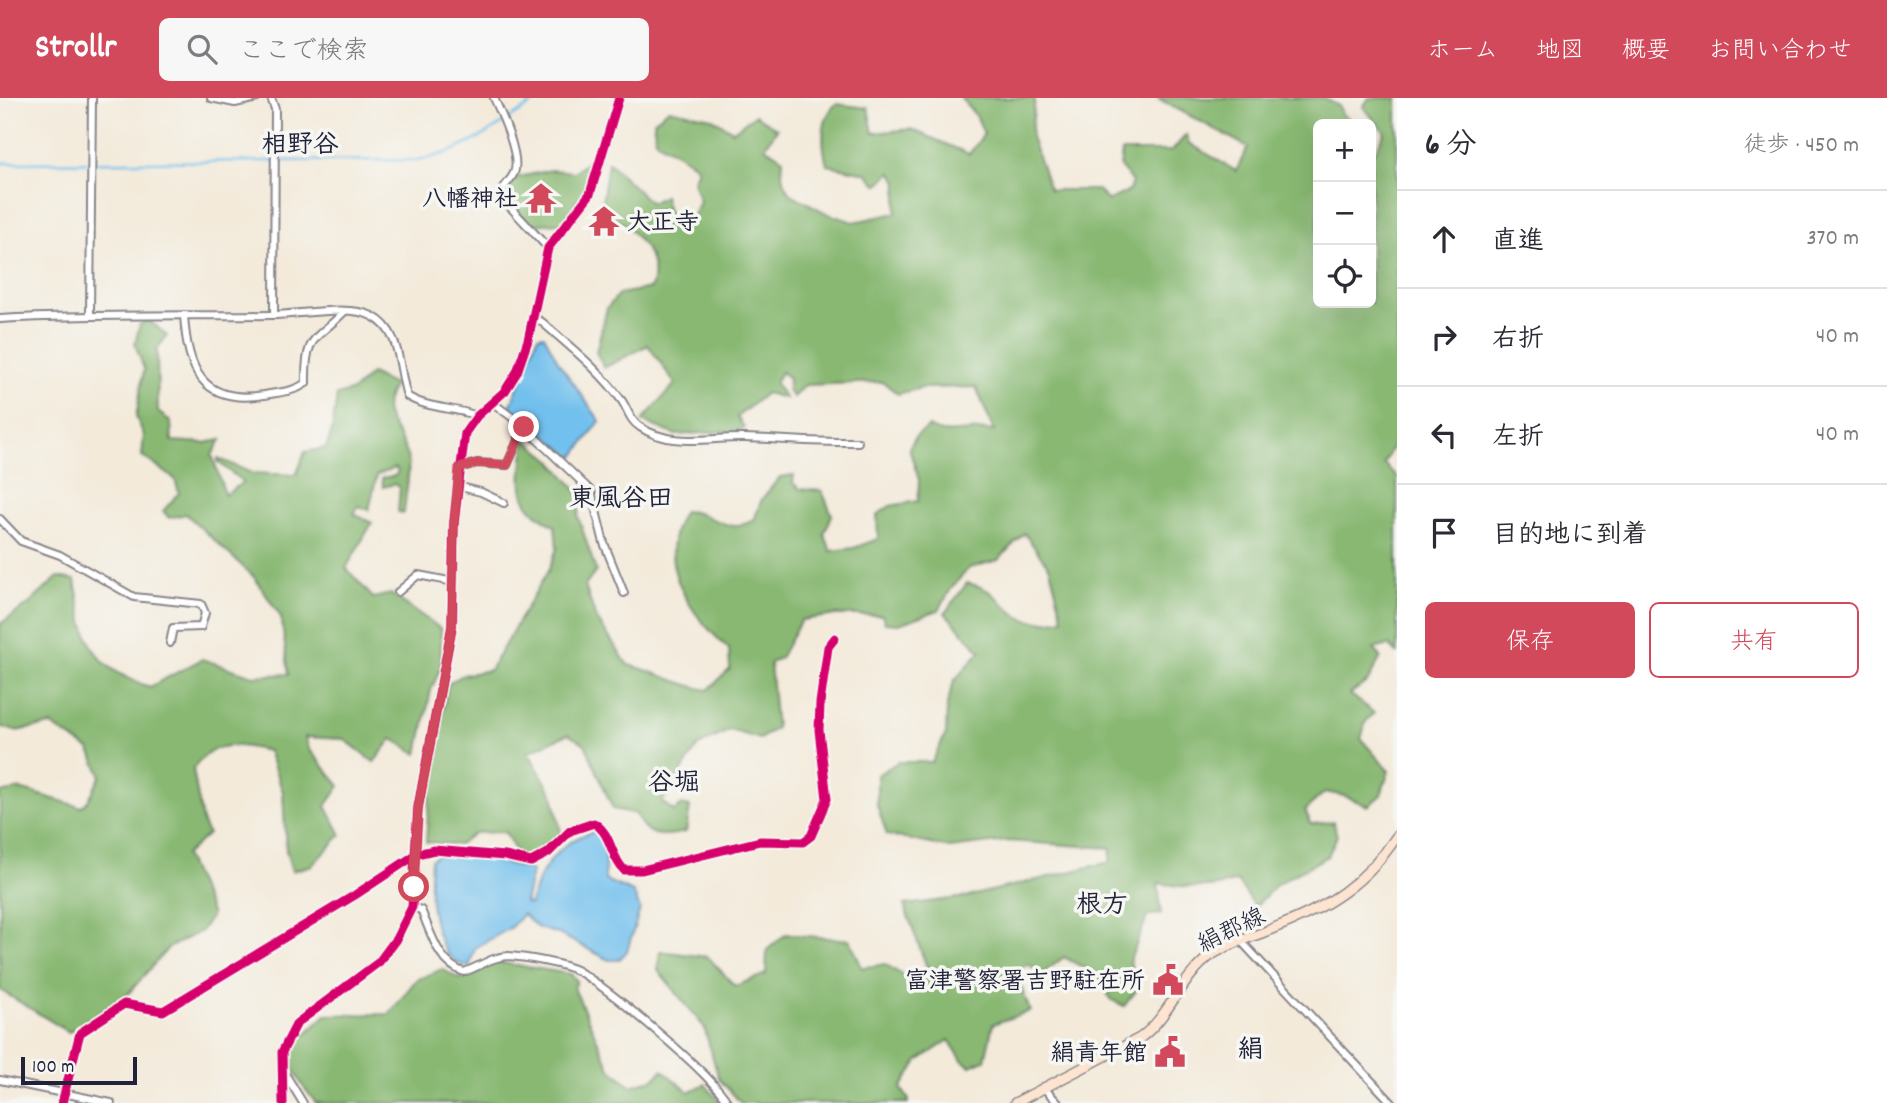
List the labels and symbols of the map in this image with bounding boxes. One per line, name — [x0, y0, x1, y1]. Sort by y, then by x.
district label: 相野谷 — [261, 128, 339, 165]
temple icon: 八幡神社 — [524, 181, 558, 215]
place label: 八幡神社 — [422, 184, 518, 218]
temple icon: 大正寺 — [587, 204, 621, 238]
place label: 大正寺 — [627, 207, 699, 241]
route end — [508, 411, 539, 442]
district label: 東風谷田 — [569, 482, 673, 519]
district label: 谷堀 — [648, 766, 700, 803]
route start — [398, 871, 429, 902]
district label: 根方 — [1076, 888, 1128, 925]
street label: 絹郡線 — [1193, 901, 1272, 963]
public building icon: 富津警察署吉野駐在所 — [1151, 963, 1185, 997]
place label: 富津警察署吉野駐在所 — [905, 966, 1145, 1000]
district label: 絹 — [1238, 1033, 1264, 1070]
public building icon: 絹青年館 — [1153, 1035, 1187, 1069]
place label: 絹青年館 — [1051, 1038, 1147, 1072]
scale bar — [21, 1054, 136, 1086]

